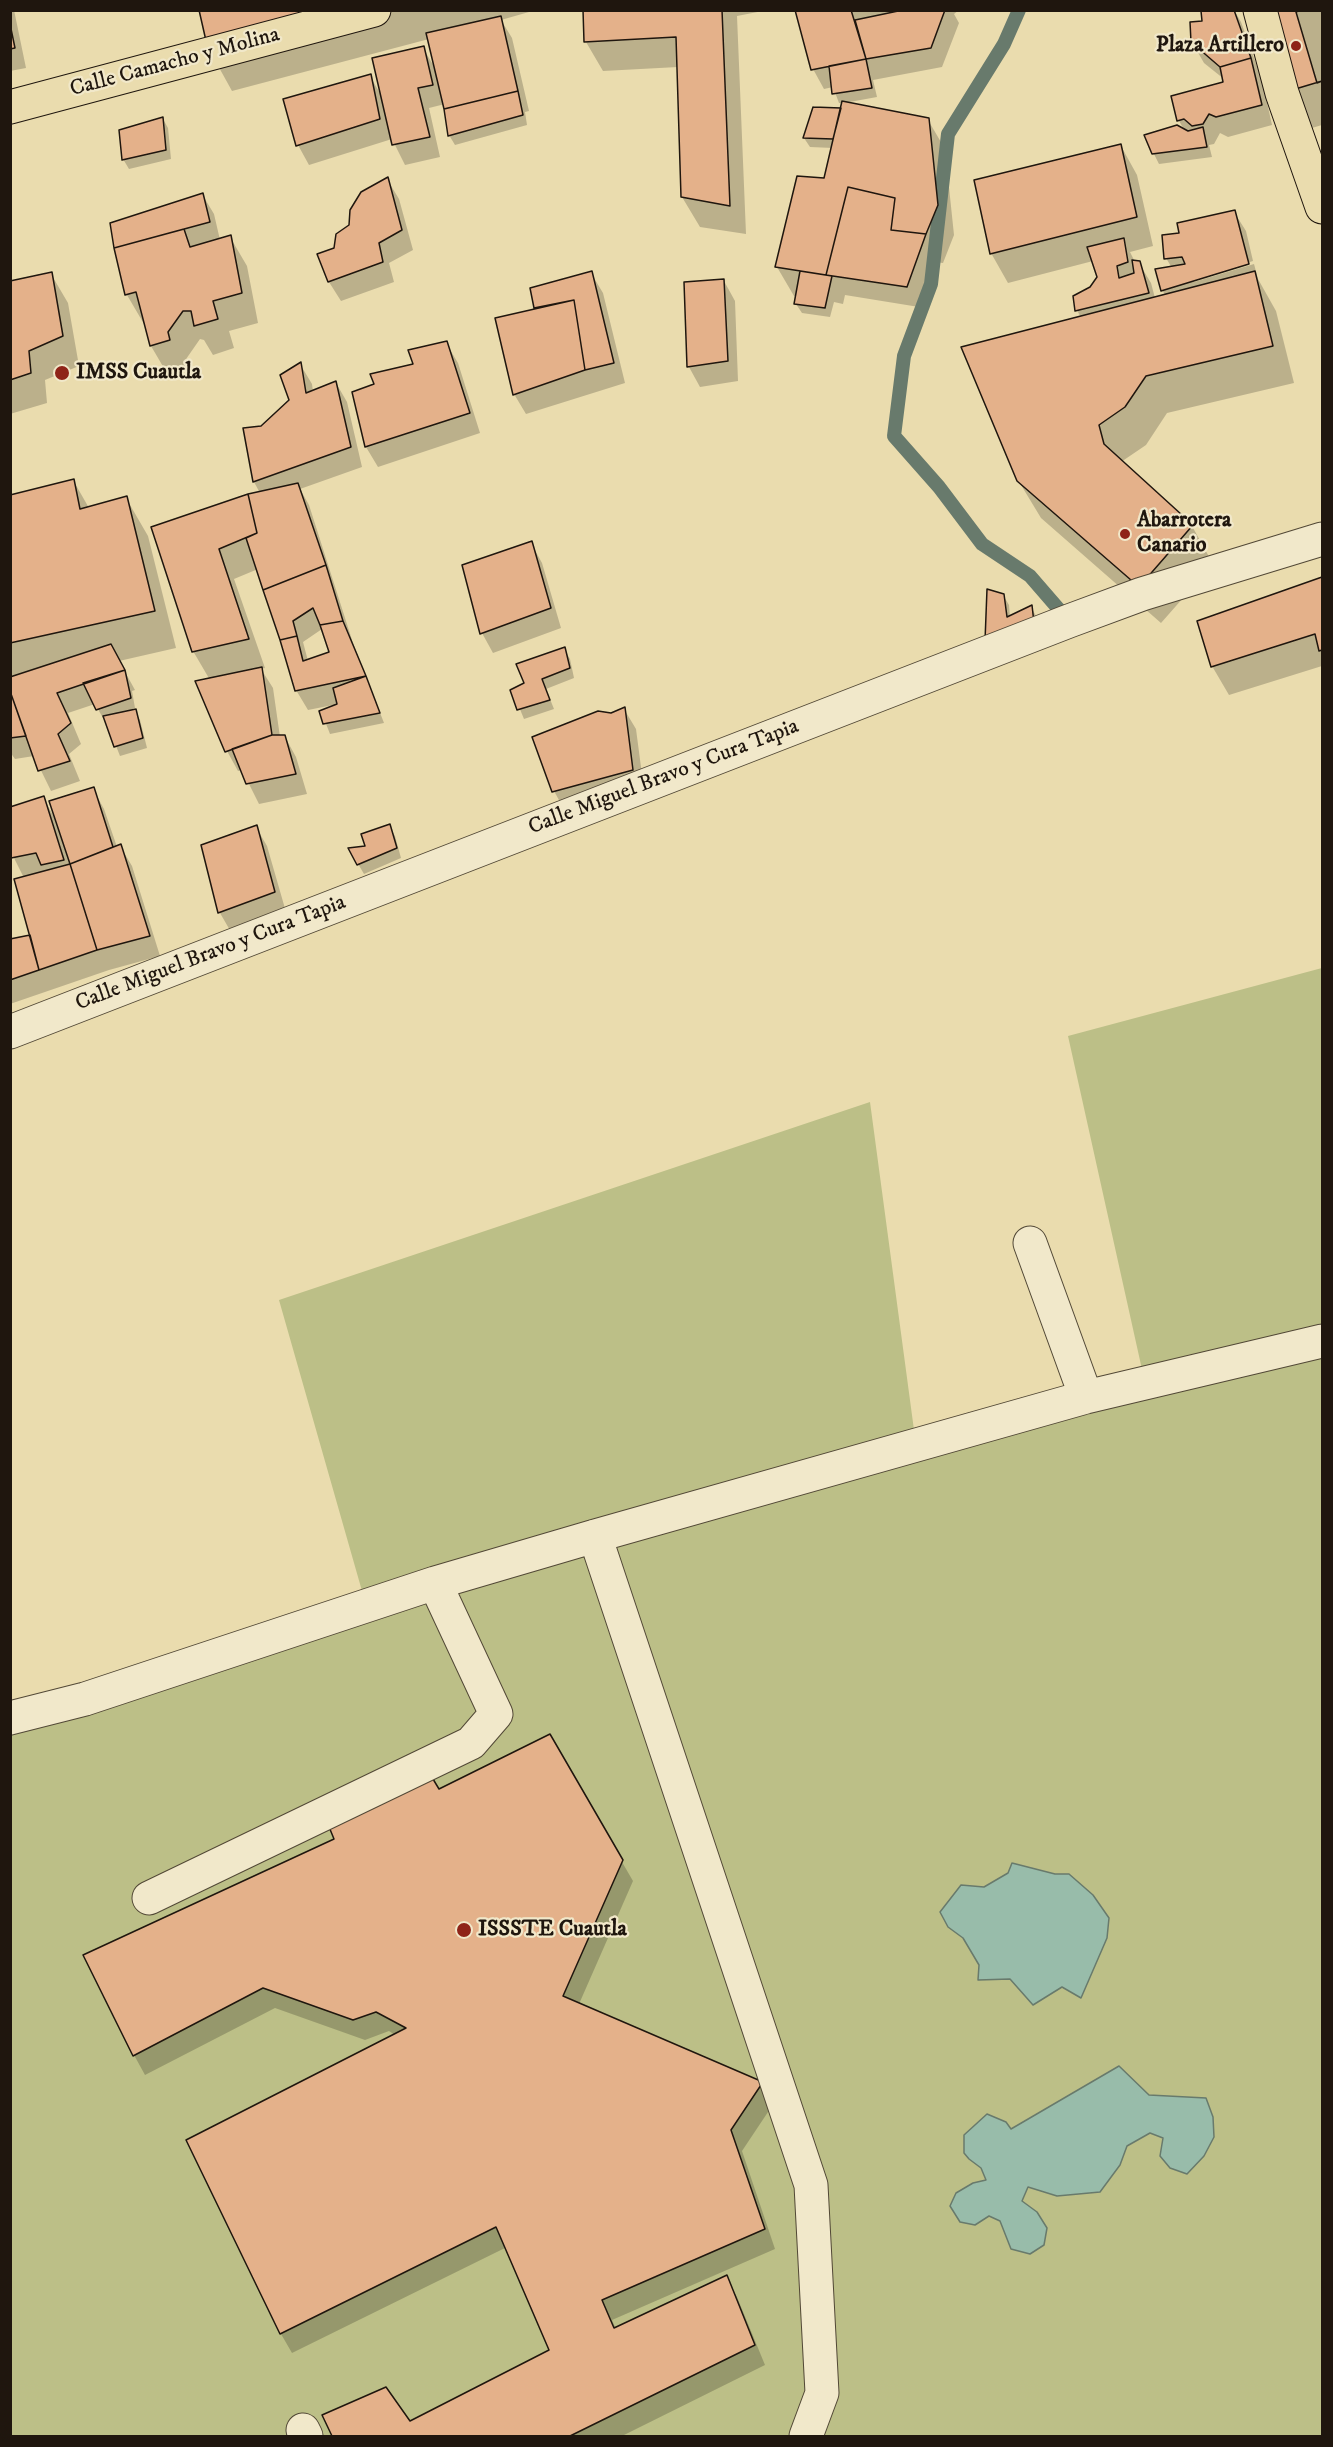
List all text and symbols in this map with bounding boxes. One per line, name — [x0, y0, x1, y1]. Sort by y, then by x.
street label: Calle Camacho y Molina — [67, 22, 283, 104]
place label: Plaza Artillero — [1156, 33, 1284, 59]
marker: Plaza Artillero — [1289, 39, 1303, 53]
place label: IMSS Cuautla — [76, 360, 201, 386]
marker: IMSS Cuautla — [53, 364, 71, 382]
place label: Abarrotera Canario — [1137, 508, 1231, 560]
marker: Abarrotera Canario — [1118, 527, 1132, 541]
street label: Calle Miguel Bravo y Cura Tapia — [525, 714, 803, 842]
street label: Calle Miguel Bravo y Cura Tapia — [72, 890, 350, 1018]
place label: ISSSTE Cuautla — [478, 1917, 627, 1943]
marker: ISSSTE Cuautla — [455, 1921, 473, 1939]

